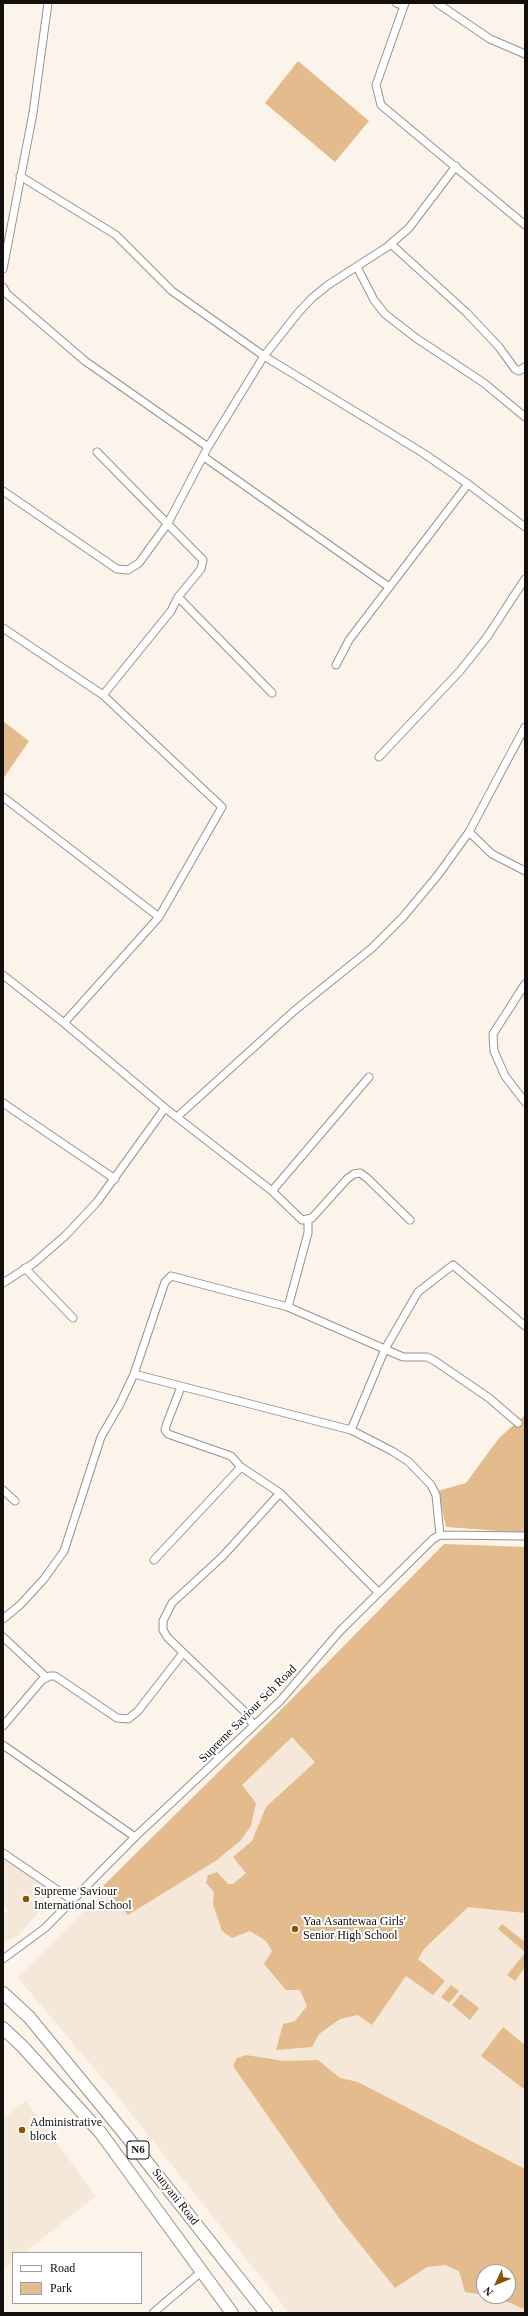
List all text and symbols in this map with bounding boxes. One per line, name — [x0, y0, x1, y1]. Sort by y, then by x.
street label: Supreme Saviour Sch Road — [196, 1662, 300, 1766]
place label: Supreme Saviour International School — [34, 1885, 132, 1913]
marker: Supreme Saviour International School — [21, 1894, 31, 1904]
place label: Yaa Asantewaa Girls' Senior High School — [303, 1915, 406, 1943]
marker: Yaa Asantewaa Girls' Senior High School — [290, 1924, 300, 1934]
place label: Administrative block — [30, 2116, 102, 2144]
marker: Administrative block — [17, 2125, 27, 2135]
road number: N6 — [127, 2141, 149, 2159]
street label: Sunyani Road — [148, 2166, 202, 2228]
legend — [12, 2252, 142, 2304]
text: Road — [50, 2261, 75, 2275]
north arrow — [476, 2264, 516, 2304]
text: Park — [50, 2281, 72, 2295]
text: N — [481, 2285, 495, 2299]

